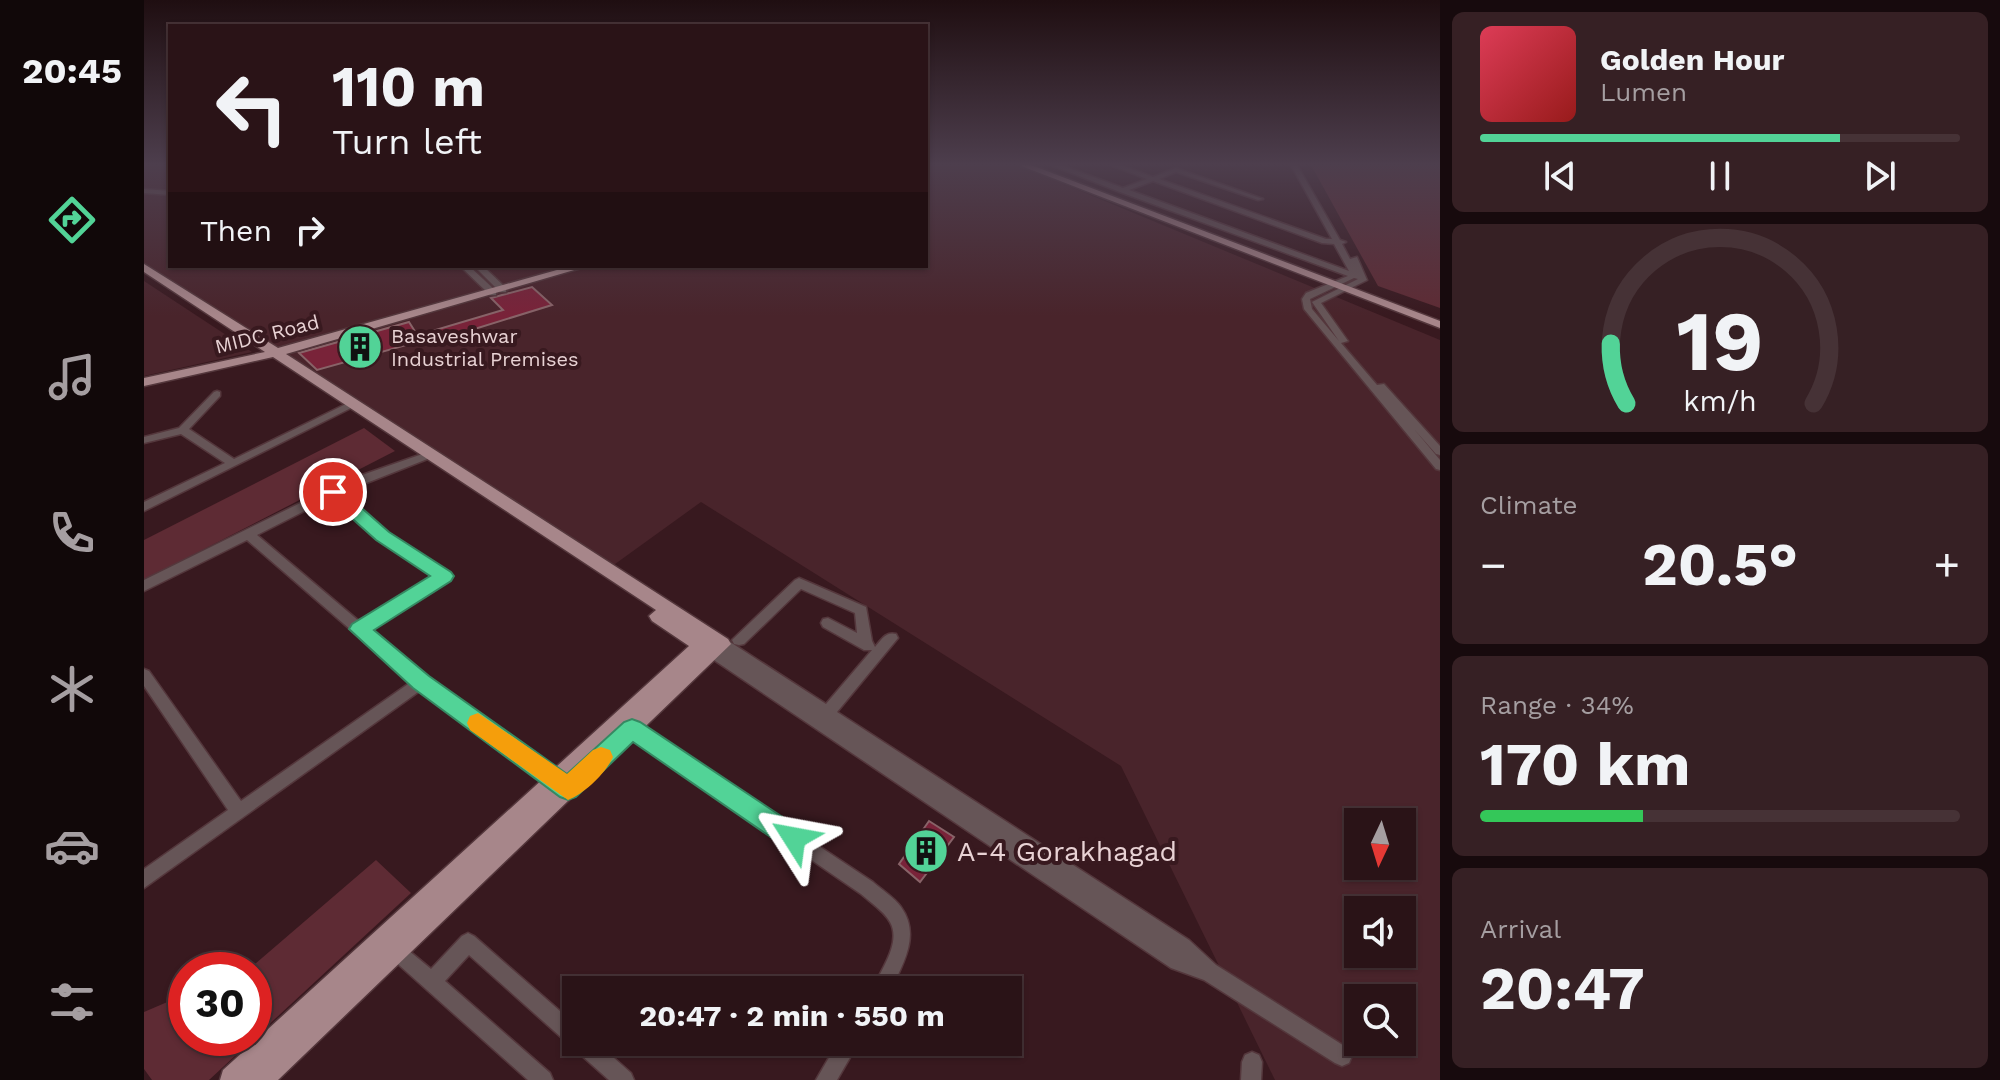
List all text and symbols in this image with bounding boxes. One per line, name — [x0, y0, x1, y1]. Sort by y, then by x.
text: Golden Hour — [1600, 42, 1784, 77]
text: 20:45 — [22, 50, 122, 92]
text: 110 m — [332, 54, 485, 120]
icon: left — [200, 56, 304, 160]
text: Lumen — [1600, 77, 1687, 107]
text: Turn left — [332, 121, 482, 163]
icon: previous — [1538, 154, 1582, 198]
icon: pause — [1698, 154, 1742, 198]
icon: next — [1858, 154, 1902, 198]
icon: directions — [44, 192, 100, 248]
icon: right — [288, 208, 332, 252]
text: Then — [200, 213, 272, 248]
text: 19 — [1676, 293, 1764, 390]
street label: MIDC Road — [212, 309, 322, 359]
building icon: Basaveshwar Industrial Premises — [336, 323, 384, 371]
place label: Basaveshwar Industrial Premises — [391, 324, 579, 371]
icon: music — [44, 349, 100, 405]
text: km/h — [1683, 384, 1757, 418]
pin — [299, 458, 367, 526]
icon: arrive — [311, 470, 355, 514]
text: Climate — [1480, 490, 1578, 520]
icon: phone — [44, 505, 100, 561]
text: 20.5° — [1642, 529, 1798, 600]
text: − — [1480, 539, 1507, 591]
text: + — [1933, 539, 1960, 591]
icon: climate — [44, 661, 100, 717]
text: Range · 34% — [1480, 690, 1634, 720]
text: 170 km — [1480, 729, 1690, 800]
position arrow — [752, 796, 836, 880]
north arrow — [1344, 808, 1416, 880]
map controls — [1344, 808, 1416, 1056]
icon: car — [44, 818, 100, 874]
building icon: A-4 Gorakhagad — [902, 827, 950, 875]
place label: A-4 Gorakhagad — [957, 835, 1177, 868]
button: sound — [1344, 896, 1416, 968]
text: Arrival — [1480, 914, 1561, 944]
speed limit sign: 30 — [168, 952, 272, 1056]
text: 20:47 — [1480, 953, 1645, 1024]
icon: filters — [44, 974, 100, 1030]
button: search — [1344, 984, 1416, 1056]
text: 20:47 · 2 min · 550 m — [639, 998, 945, 1033]

